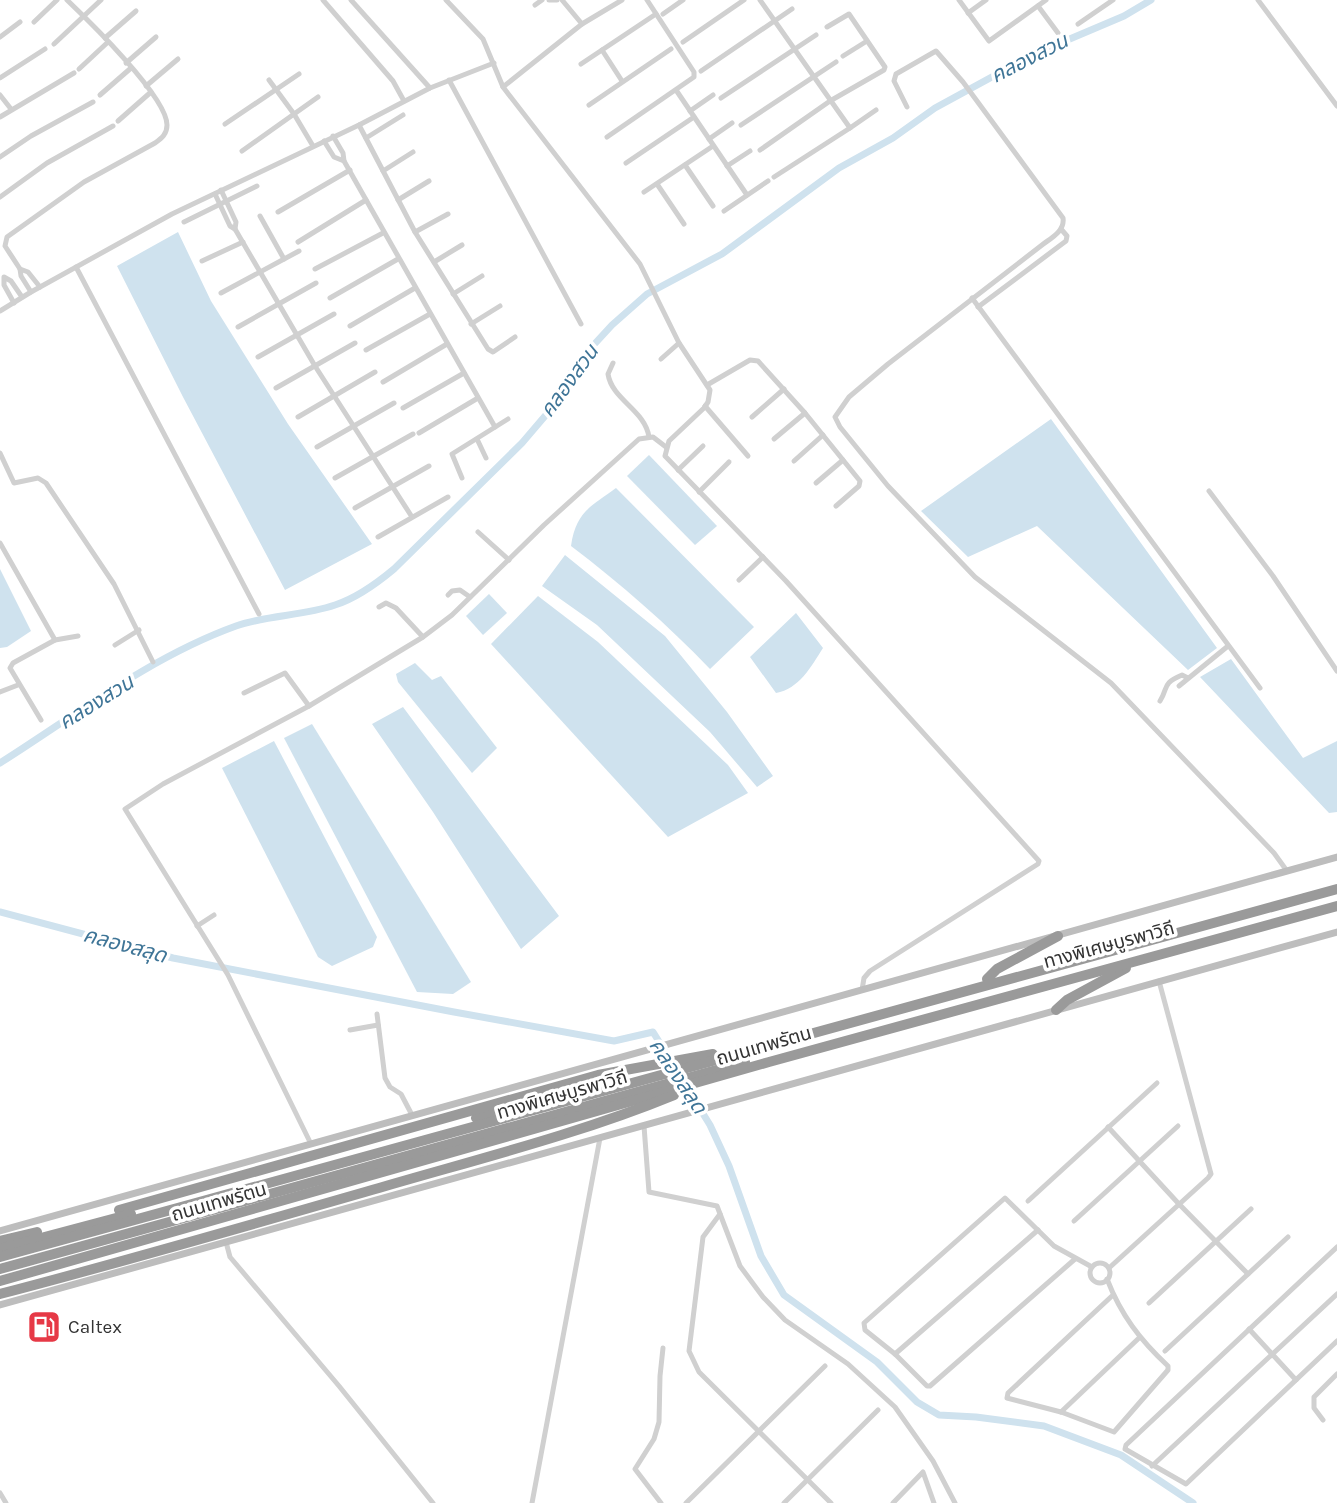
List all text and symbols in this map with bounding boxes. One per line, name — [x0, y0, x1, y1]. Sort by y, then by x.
water label: คลองสวน — [986, 28, 1073, 88]
water label: คลองสวน — [535, 339, 604, 422]
water label: คลองสวน — [54, 669, 139, 734]
street label: ทางพิเศษบูรพาวิถี — [1041, 917, 1177, 974]
water label: คลองสลุด — [81, 922, 170, 969]
street label: ถนนเทพรัตน — [714, 1022, 814, 1070]
water label: คลองสลุด — [643, 1034, 712, 1119]
street label: ทางพิเศษบูรพาวิถี — [494, 1066, 630, 1125]
street label: ถนนเทพรัตน — [169, 1178, 269, 1226]
fuel station icon: Caltex — [25, 1308, 63, 1346]
place label: Caltex — [68, 1316, 122, 1338]

